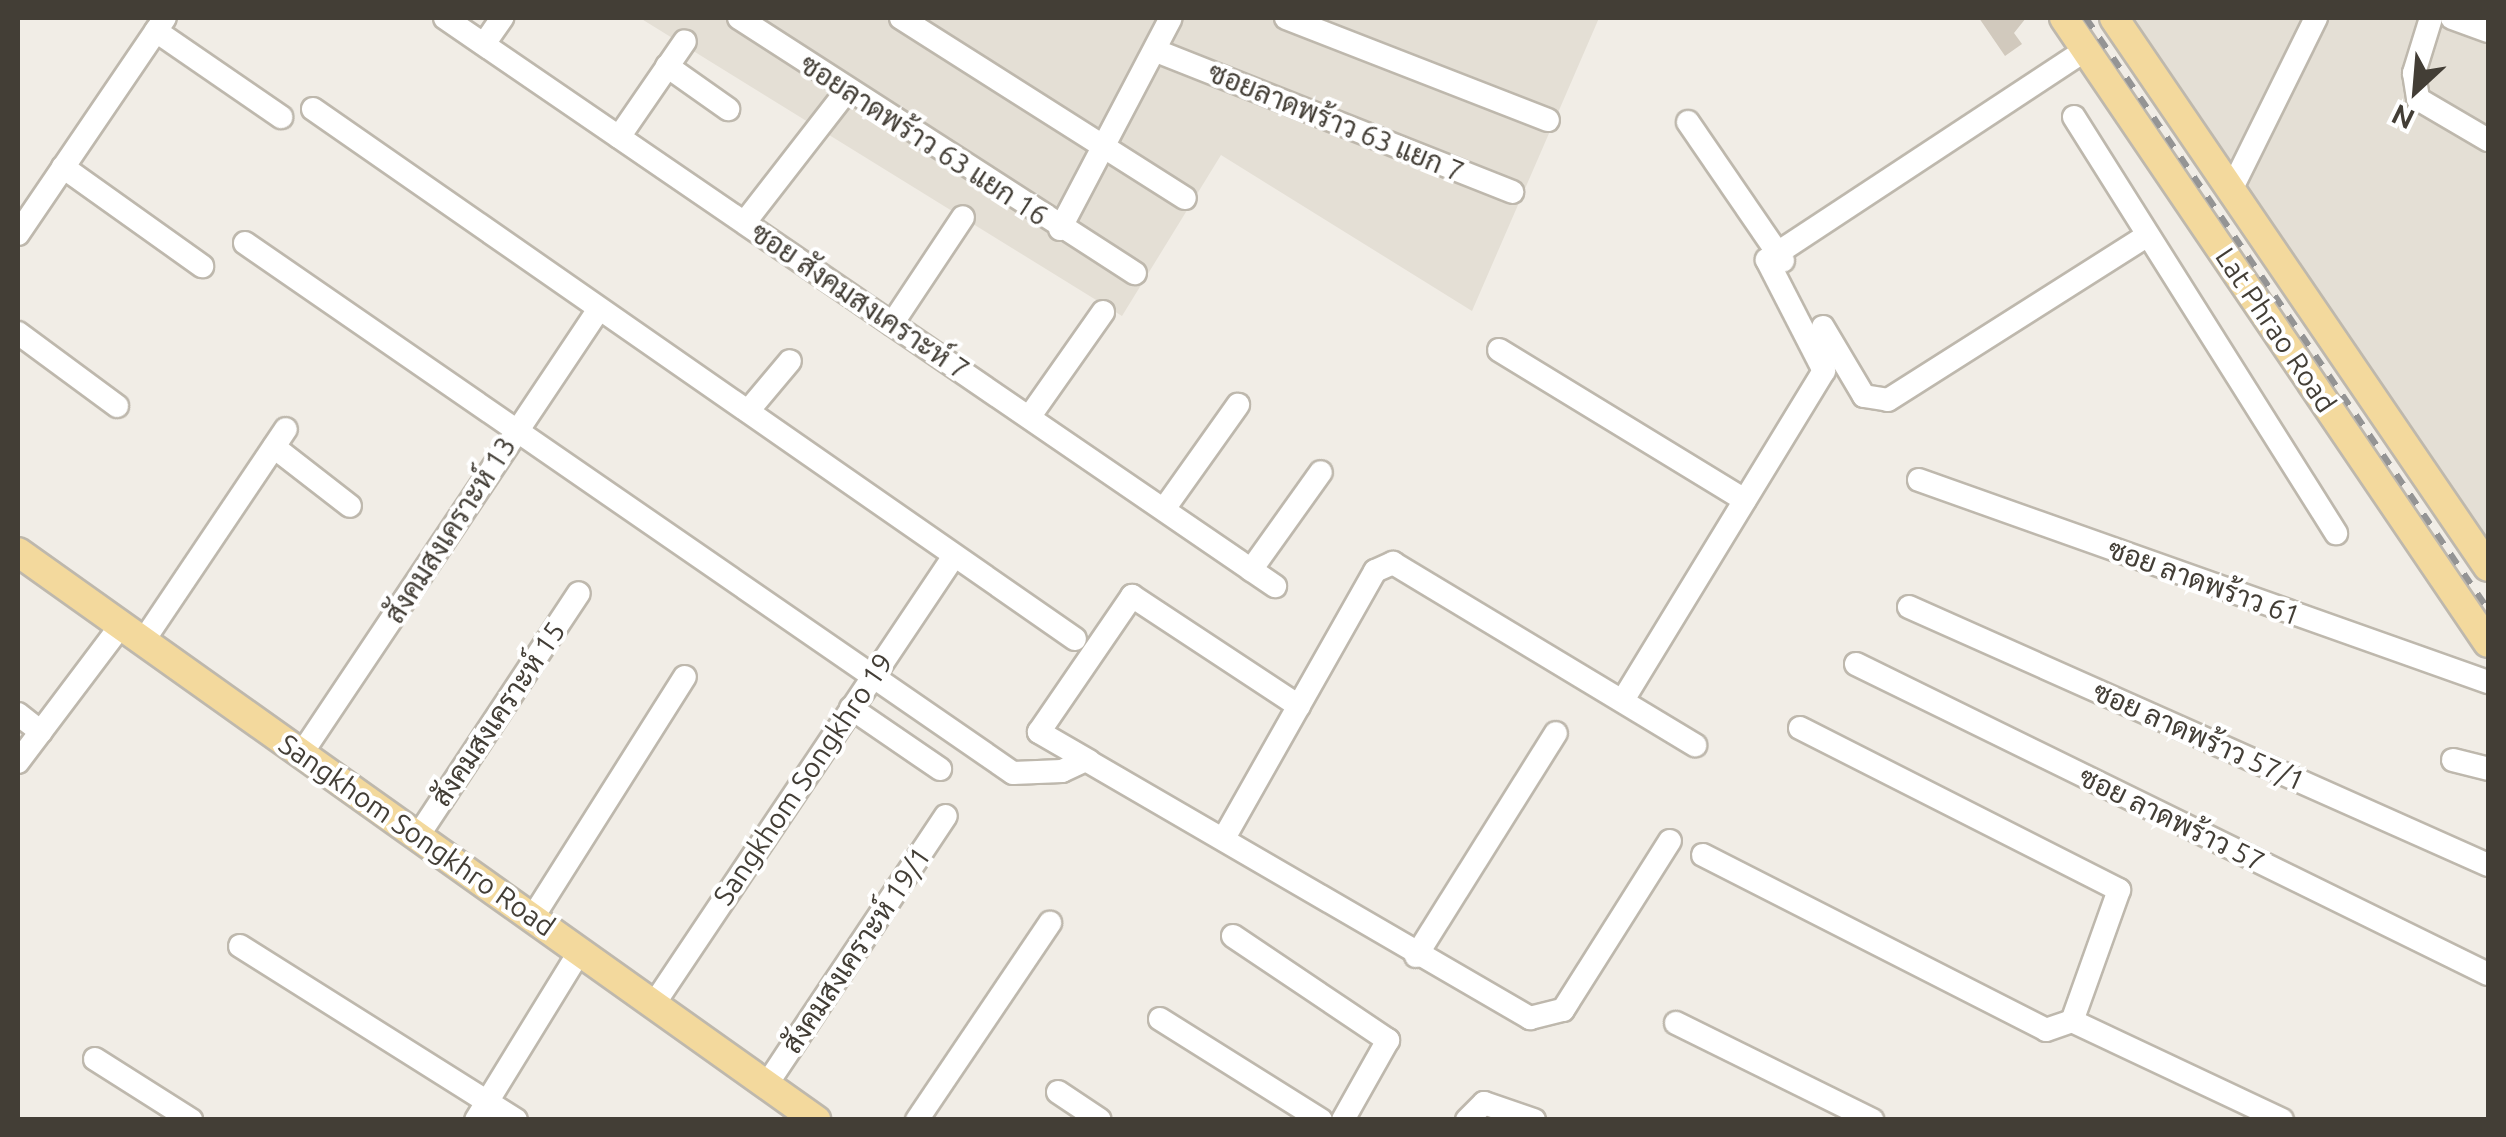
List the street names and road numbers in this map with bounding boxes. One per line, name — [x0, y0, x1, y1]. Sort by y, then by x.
street label: ซอยลาดพร้าว 63 แยก 16 — [794, 47, 1054, 233]
street label: ซอยลาดพร้าว 63 แยก 7 — [1203, 55, 1469, 189]
street label: ซอย สังคมสงเคราะห์ 7 — [745, 216, 975, 386]
street label: Lat Phrao Road — [2209, 241, 2343, 419]
street label: สังคมสงเคราะห์ 13 — [377, 431, 523, 629]
street label: ซอย ลาดพร้าว 61 — [2103, 532, 2305, 632]
street label: สังคมสงเคราะห์ 15 — [424, 615, 572, 813]
street label: Sangkhom Songkhro 19 — [706, 647, 900, 911]
street label: ซอย ลาดพร้าว 57/1 — [2088, 674, 2310, 798]
street label: Sangkhom Songkhro Road — [272, 727, 562, 943]
street label: ซอย ลาดพร้าว 57 — [2074, 760, 2270, 878]
street label: สังคมสงเคราะห์ 19/1 — [775, 840, 937, 1060]

